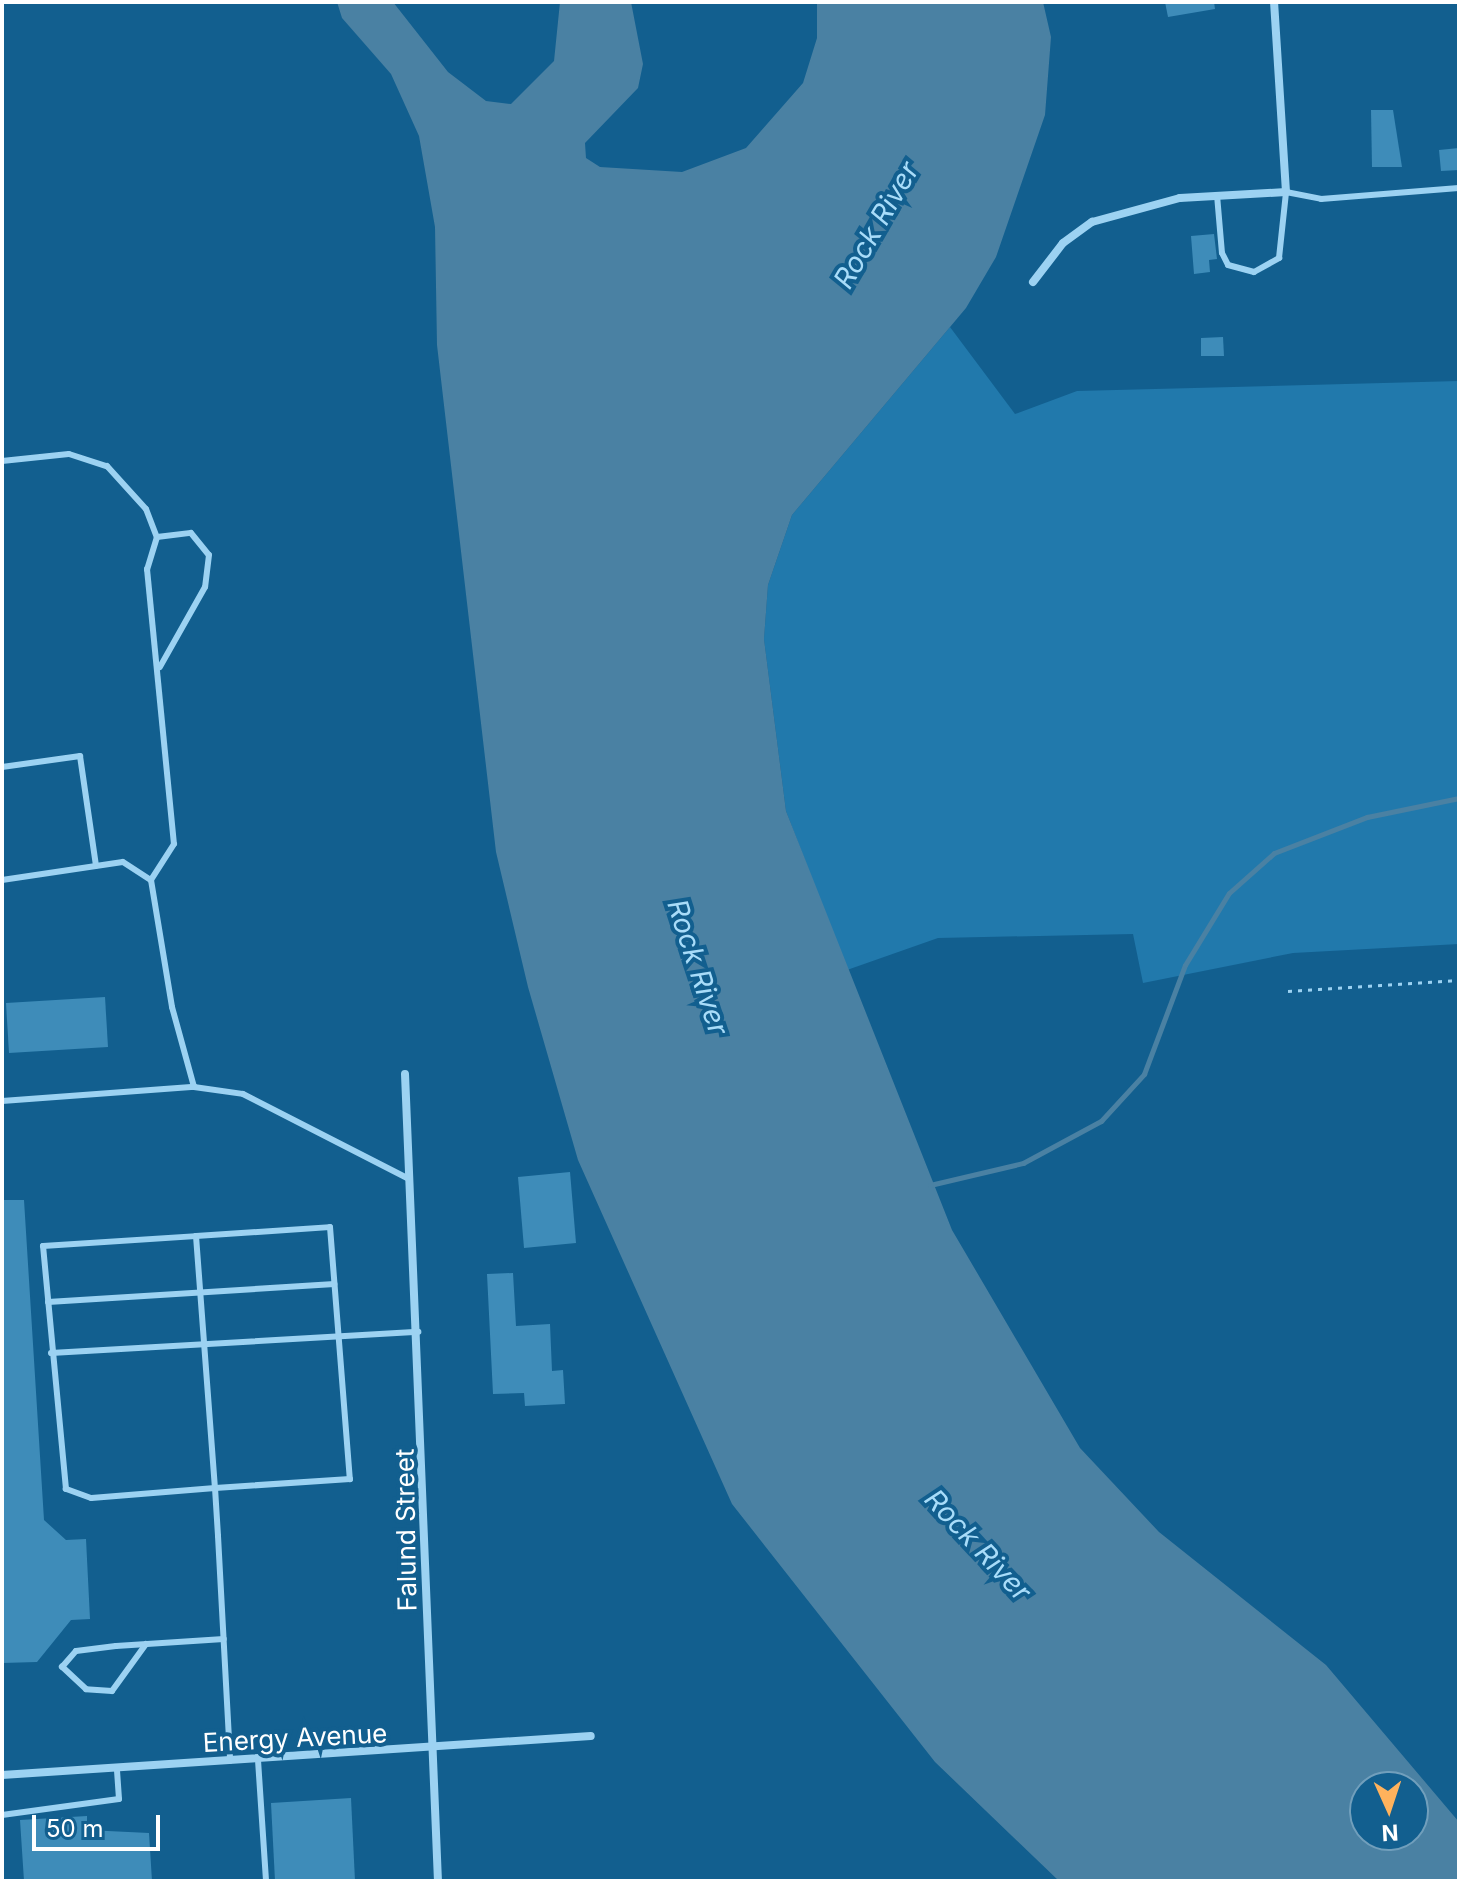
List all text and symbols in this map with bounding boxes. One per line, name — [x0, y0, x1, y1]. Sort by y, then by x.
water label: Rock River — [826, 156, 926, 294]
water label: Rock River — [660, 895, 736, 1039]
street label: Falund Street — [389, 1448, 423, 1612]
water label: Rock River — [918, 1482, 1038, 1608]
street label: Energy Avenue — [202, 1718, 388, 1758]
north arrow — [1349, 1771, 1429, 1851]
scale bar — [36, 1799, 164, 1849]
text: 50 m — [46, 1814, 104, 1843]
text: N — [1381, 1820, 1399, 1846]

